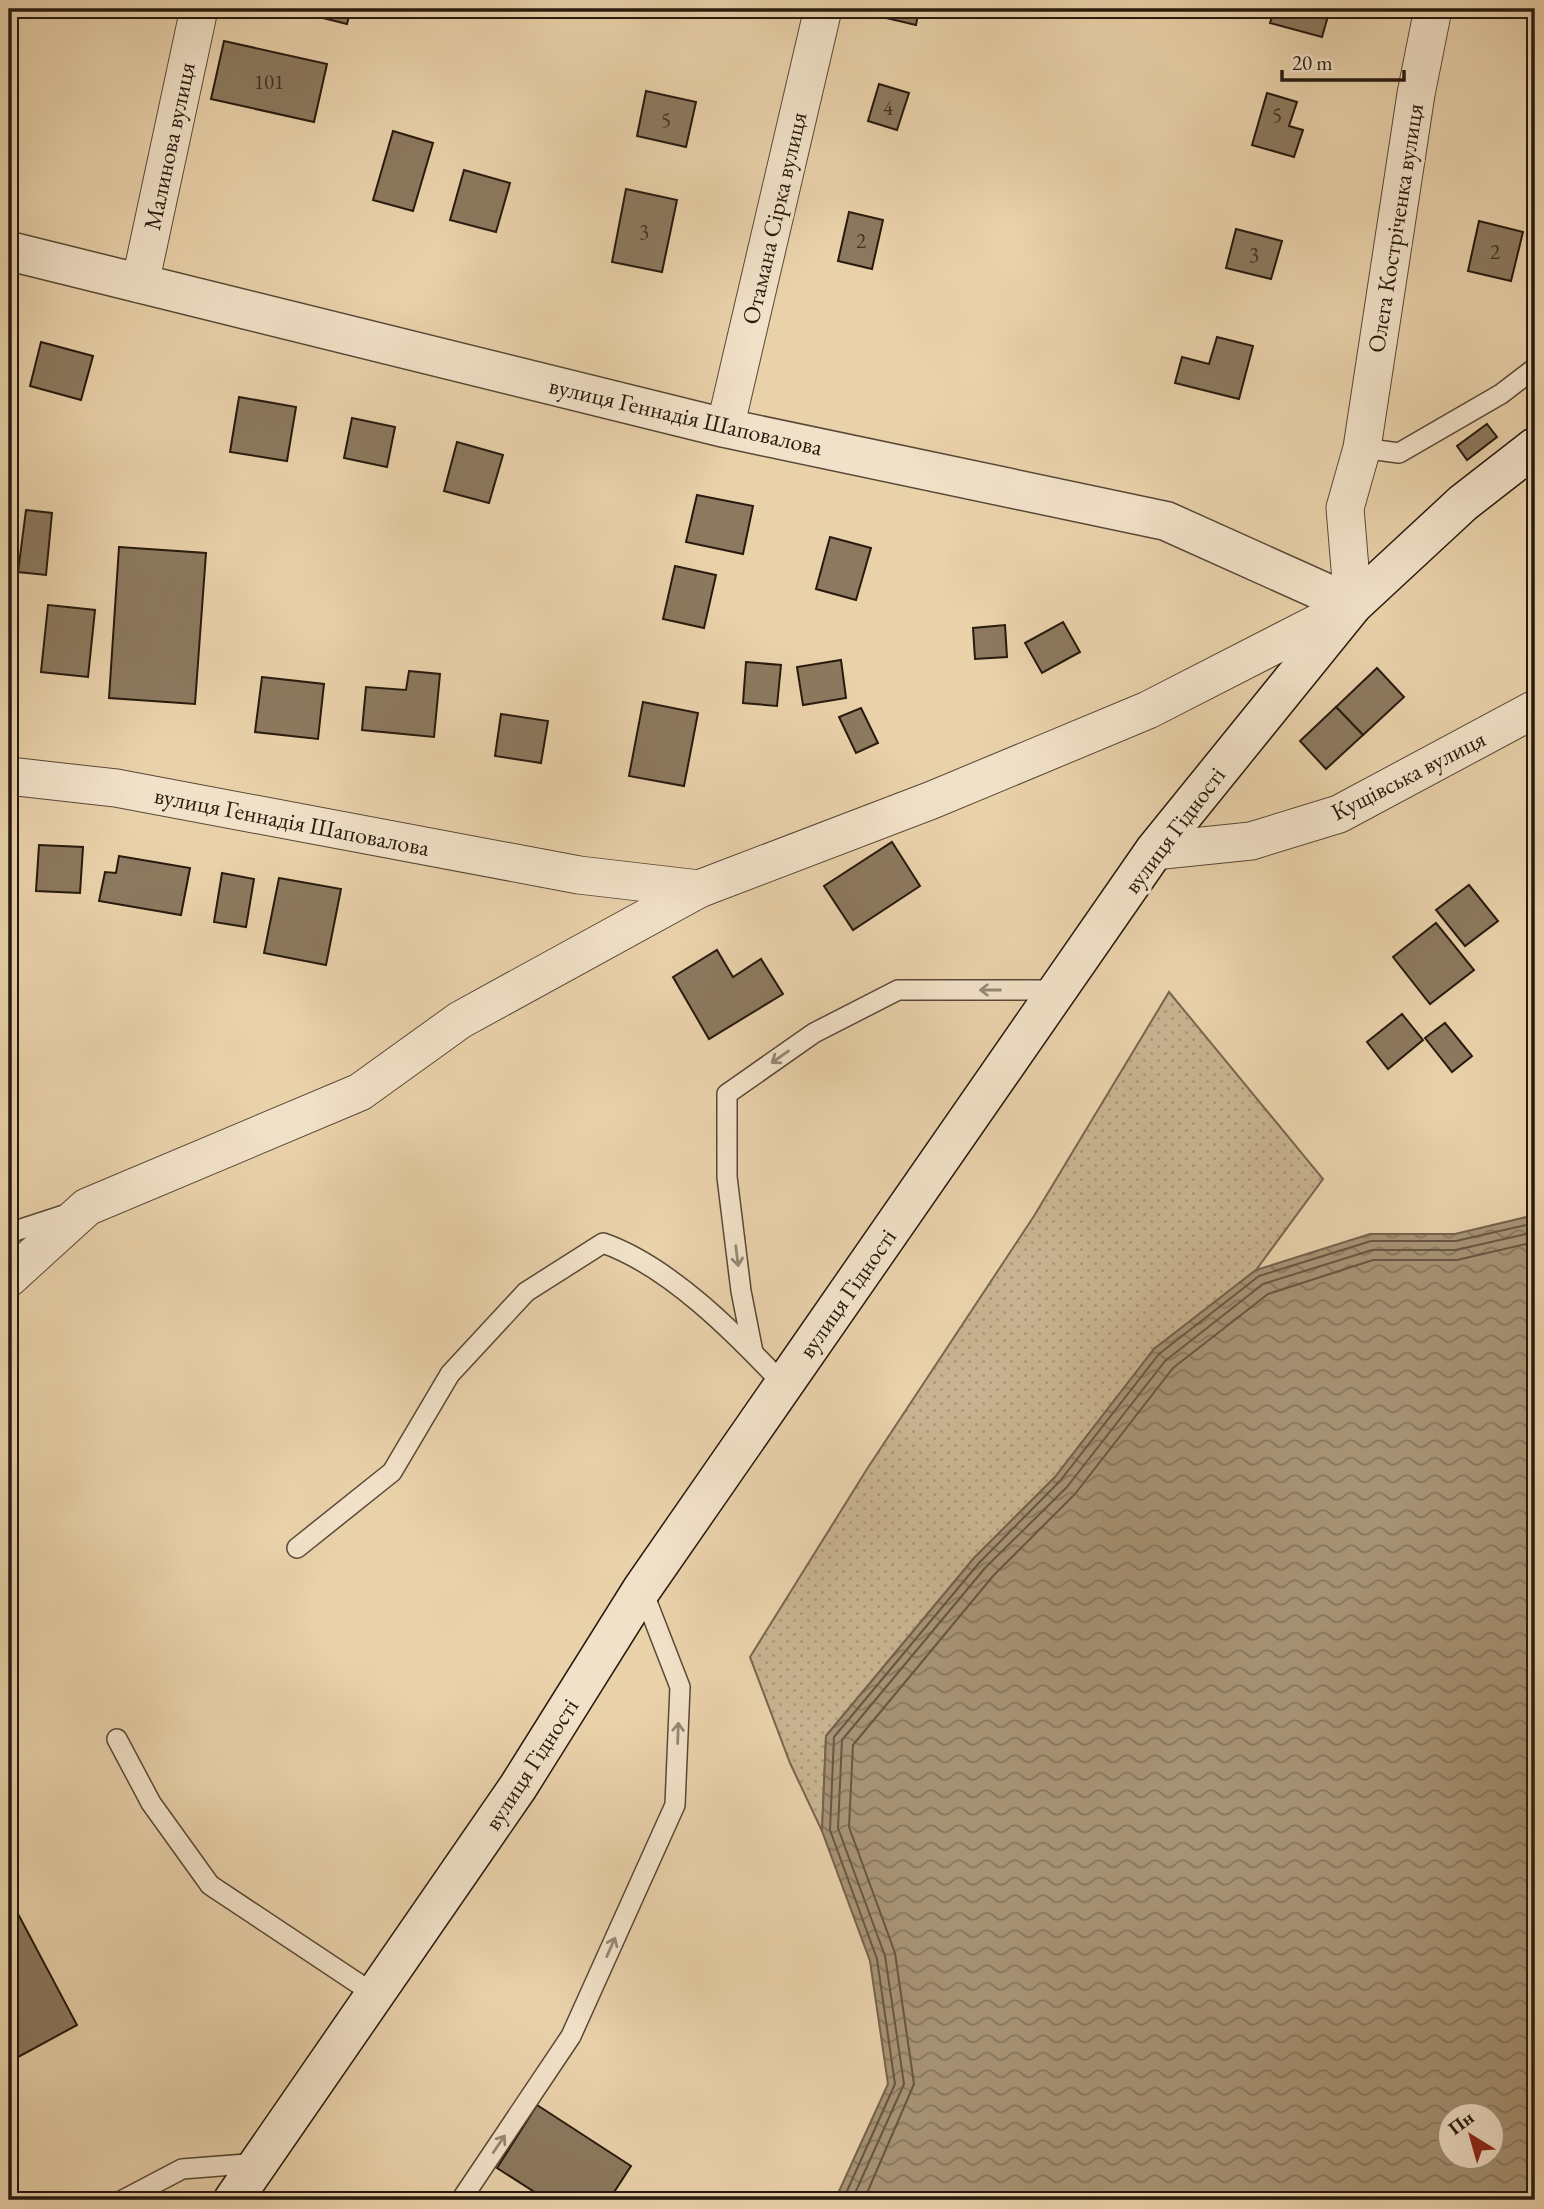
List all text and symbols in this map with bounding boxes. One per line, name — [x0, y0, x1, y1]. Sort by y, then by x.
scale bar — [1282, 38, 1404, 82]
text: 20 m — [1292, 49, 1333, 76]
street label: Малинова вулиця — [136, 59, 202, 233]
house number: 101 — [254, 68, 284, 95]
house number: 4 — [883, 94, 894, 121]
house number: 5 — [1272, 101, 1282, 128]
street label: Олега Костріченка вулиця — [1360, 101, 1430, 355]
house number: 5 — [661, 106, 671, 133]
street label: Отамана Сірка вулиця — [734, 109, 814, 327]
house number: 3 — [639, 218, 649, 245]
house number: 2 — [856, 227, 866, 254]
house number: 2 — [1490, 238, 1500, 265]
house number: 3 — [1249, 241, 1259, 268]
street label: вулиця Геннадія Шаповалова — [546, 369, 826, 463]
street label: Кущівська вулиця — [1326, 723, 1491, 827]
street label: вулиця Гідності — [1116, 760, 1232, 900]
street label: вулиця Геннадія Шаповалова — [152, 779, 433, 863]
one-way arrow — [979, 983, 1002, 997]
one-way arrow — [771, 1050, 790, 1064]
street label: вулиця Гідності — [791, 1222, 903, 1364]
one-way arrow — [730, 1244, 743, 1267]
street label: вулиця Гідності — [477, 1692, 585, 1836]
one-way arrow — [671, 1722, 685, 1745]
one-way arrow — [605, 1937, 618, 1958]
north arrow — [1436, 2100, 1506, 2170]
text: Пн — [1443, 2105, 1479, 2141]
one-way arrow — [492, 2134, 506, 2154]

